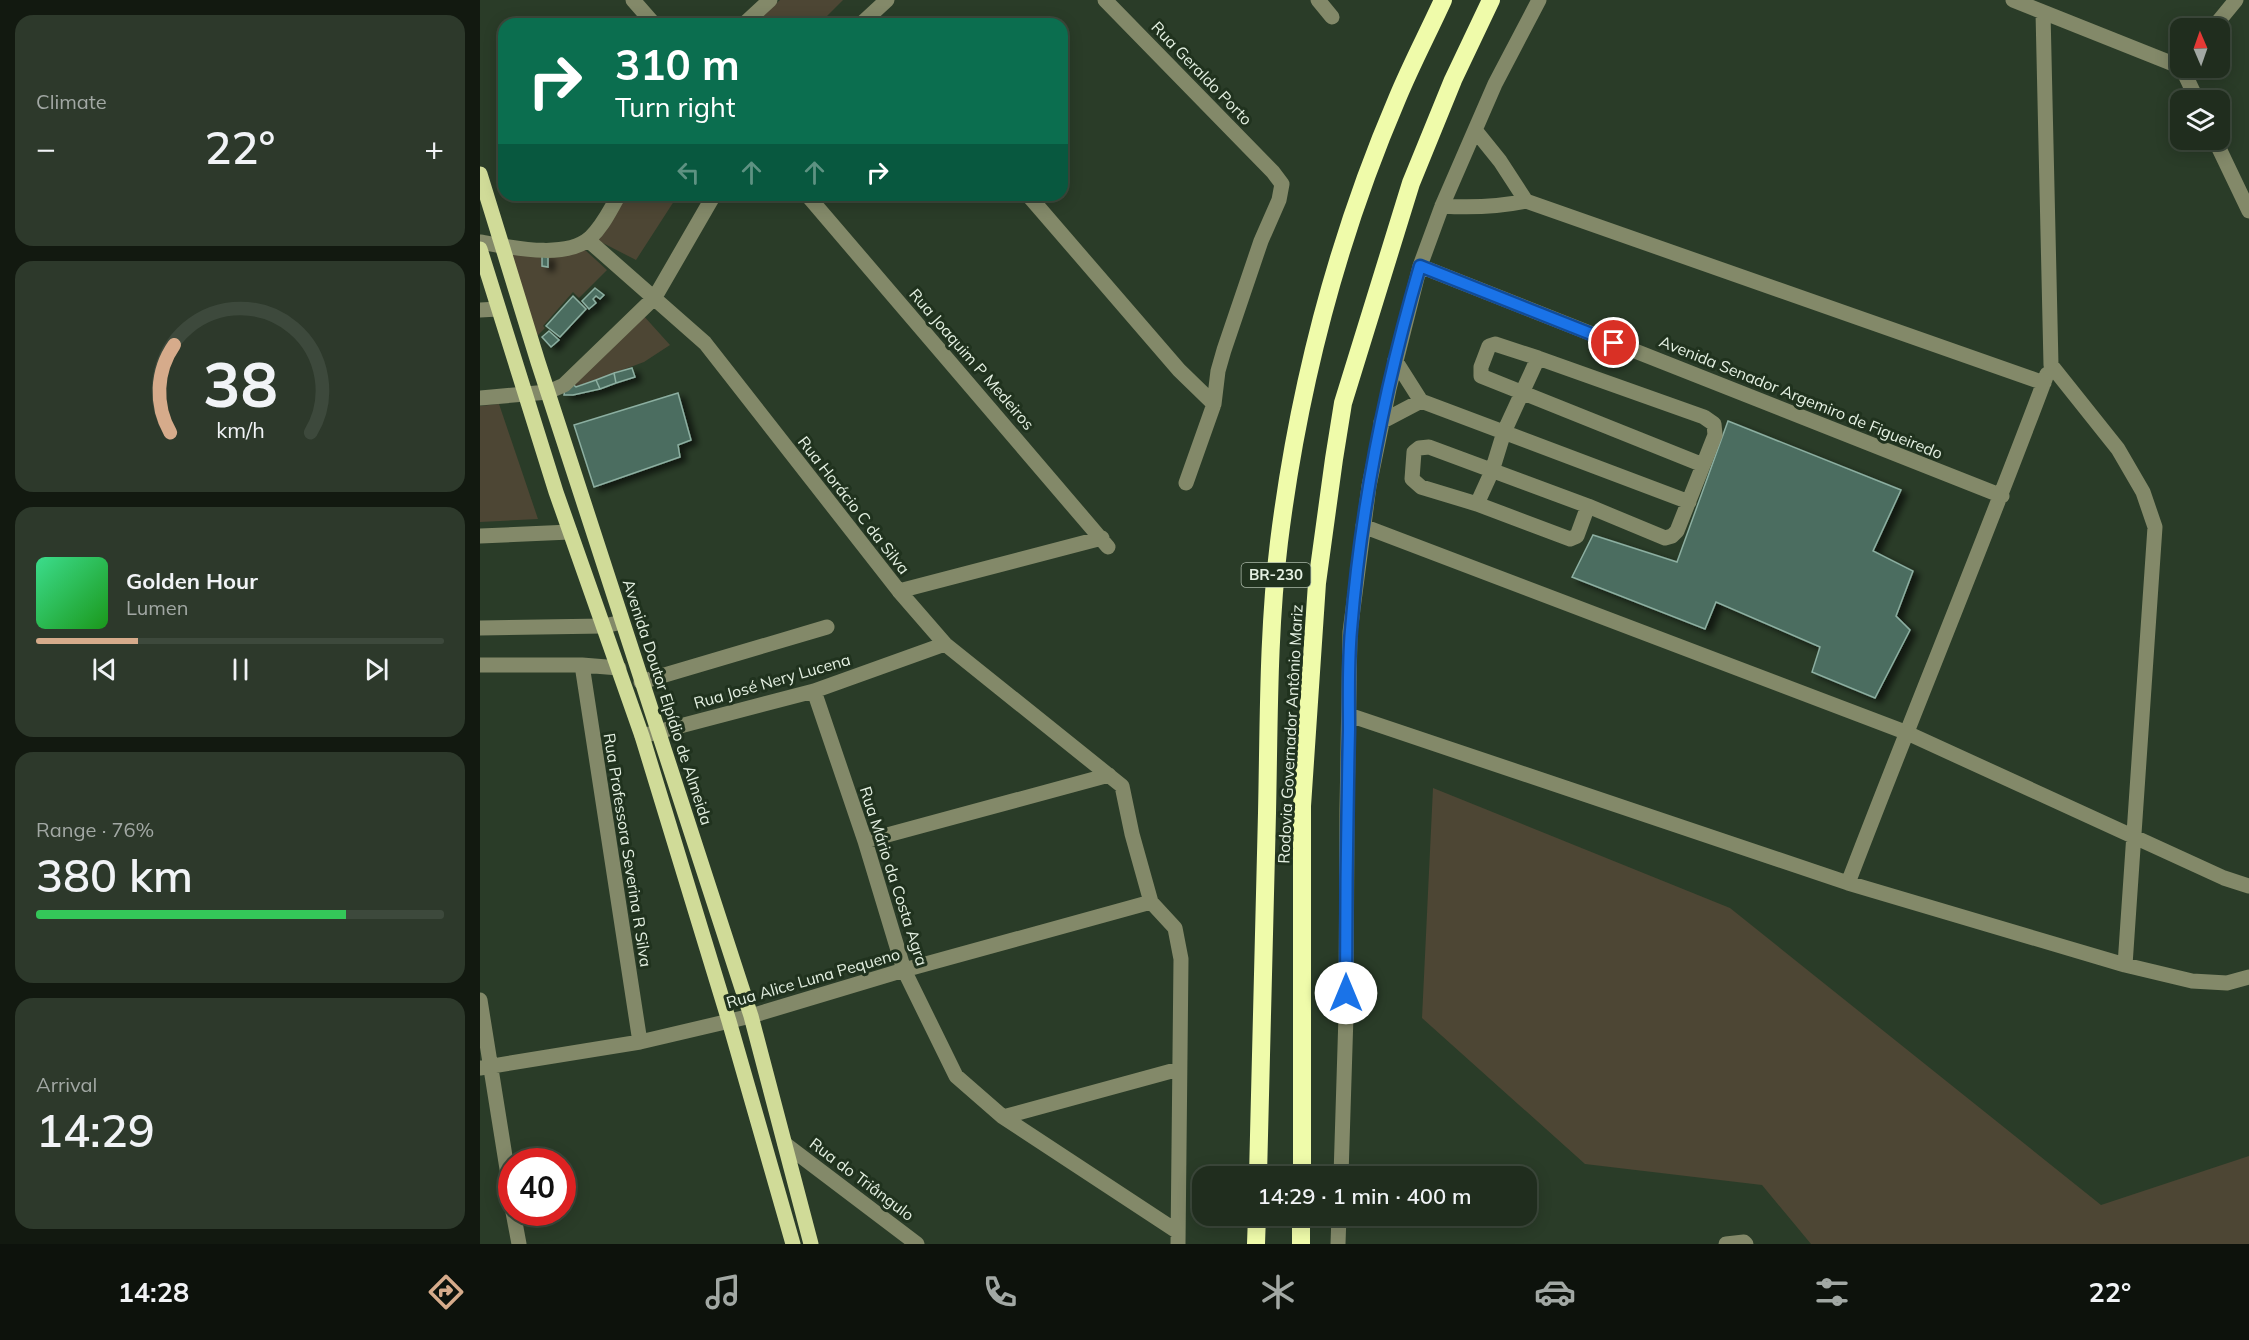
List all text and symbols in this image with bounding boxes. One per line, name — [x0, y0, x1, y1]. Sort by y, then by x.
street label: Rua Geraldo Porto — [1147, 17, 1257, 129]
north arrow — [2170, 18, 2230, 78]
map controls — [2170, 18, 2230, 150]
text: 310 m — [615, 38, 740, 91]
icon: right — [516, 42, 594, 120]
text: Climate — [36, 89, 107, 114]
text: Turn right — [615, 90, 735, 124]
button: layers — [2170, 90, 2230, 150]
text: 22° — [205, 119, 275, 175]
text: − — [36, 127, 56, 168]
text: + — [424, 127, 444, 168]
icon: left — [672, 156, 705, 189]
icon: ahead — [735, 156, 768, 189]
icon: ahead — [798, 156, 831, 189]
icon: right — [861, 156, 894, 189]
street label: Rua Joaquim P Medeiros — [905, 284, 1039, 434]
pin — [1588, 317, 1639, 368]
icon: arrive — [1597, 326, 1630, 359]
street label: Avenida Senador Argemiro de Figueiredo — [1656, 331, 1946, 463]
text: 38 — [203, 344, 277, 423]
text: km/h — [216, 417, 264, 444]
street label: Rua Horácio C da Silva — [794, 432, 914, 578]
road number: BR-230 — [1242, 563, 1310, 587]
text: Golden Hour — [126, 567, 258, 595]
street label: Avenida Doutor Elpídio de Almeida — [619, 577, 717, 827]
text: Lumen — [126, 595, 188, 620]
street label: Rodovia Governador Antônio Mariz — [1273, 604, 1307, 864]
street label: Rua José Nery Lucena — [691, 649, 853, 713]
icon: previous — [88, 653, 121, 686]
icon: pause — [224, 653, 257, 686]
icon: next — [360, 653, 393, 686]
street label: Rua Professora Severina R Silva — [600, 732, 656, 968]
street label: Rua Mário da Costa Agra — [856, 784, 932, 968]
text: Range · 76% — [36, 817, 154, 842]
text: 380 km — [36, 847, 193, 903]
street label: Rua Alice Luna Pequeno — [724, 944, 902, 1012]
position arrow — [1314, 961, 1378, 1025]
text: Arrival — [36, 1072, 97, 1097]
text: 14:29 — [36, 1102, 155, 1158]
street label: Rua do Triângulo — [806, 1133, 918, 1225]
speed limit sign: 40 — [498, 1148, 576, 1226]
text: 14:29 · 1 min · 400 m — [1257, 1182, 1472, 1210]
icon: directions — [425, 1271, 467, 1313]
icon: music — [702, 1271, 744, 1313]
icon: phone — [979, 1271, 1021, 1313]
icon: climate — [1257, 1271, 1299, 1313]
icon: car — [1534, 1271, 1576, 1313]
icon: filters — [1811, 1271, 1853, 1313]
text: 14:28 — [118, 1275, 189, 1309]
text: 22° — [2089, 1275, 2131, 1309]

